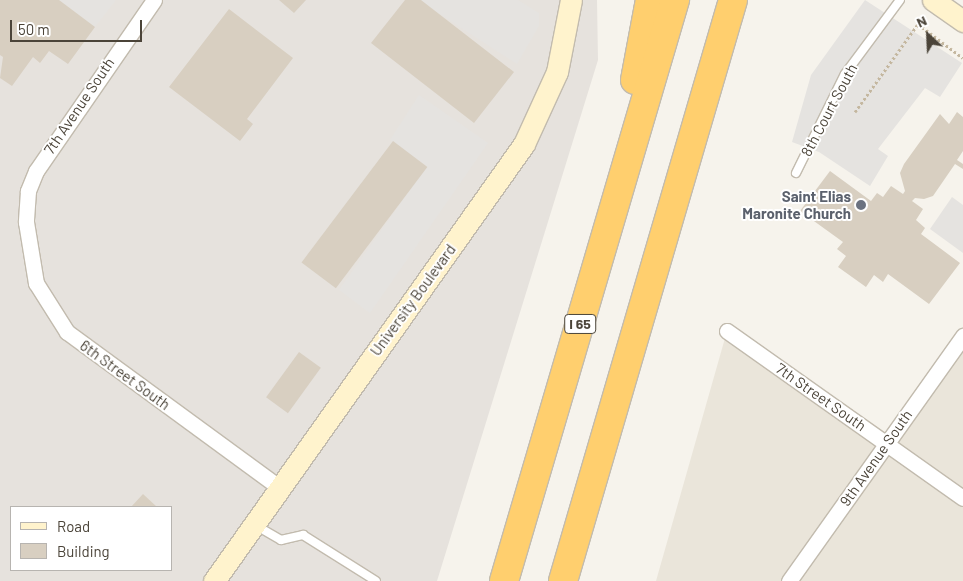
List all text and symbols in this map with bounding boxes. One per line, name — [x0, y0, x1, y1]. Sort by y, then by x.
scale bar — [12, 10, 145, 42]
north arrow — [903, 10, 953, 60]
text: N — [914, 11, 929, 31]
text: 50 m — [18, 20, 50, 38]
street label: 7th Avenue South — [40, 54, 118, 158]
street label: 8th Court South — [797, 61, 861, 159]
place label: Saint Elias Maronite Church — [742, 187, 851, 222]
marker: Saint Elias Maronite Church — [855, 199, 867, 211]
street label: University Boulevard — [367, 241, 459, 359]
road number: I 65 — [564, 312, 596, 336]
street label: 6th Street South — [77, 336, 173, 414]
street label: 7th Street South — [772, 359, 870, 435]
street label: 9th Avenue South — [836, 406, 916, 510]
legend — [10, 506, 172, 571]
text: Road — [57, 517, 90, 535]
text: Building — [57, 542, 110, 560]

